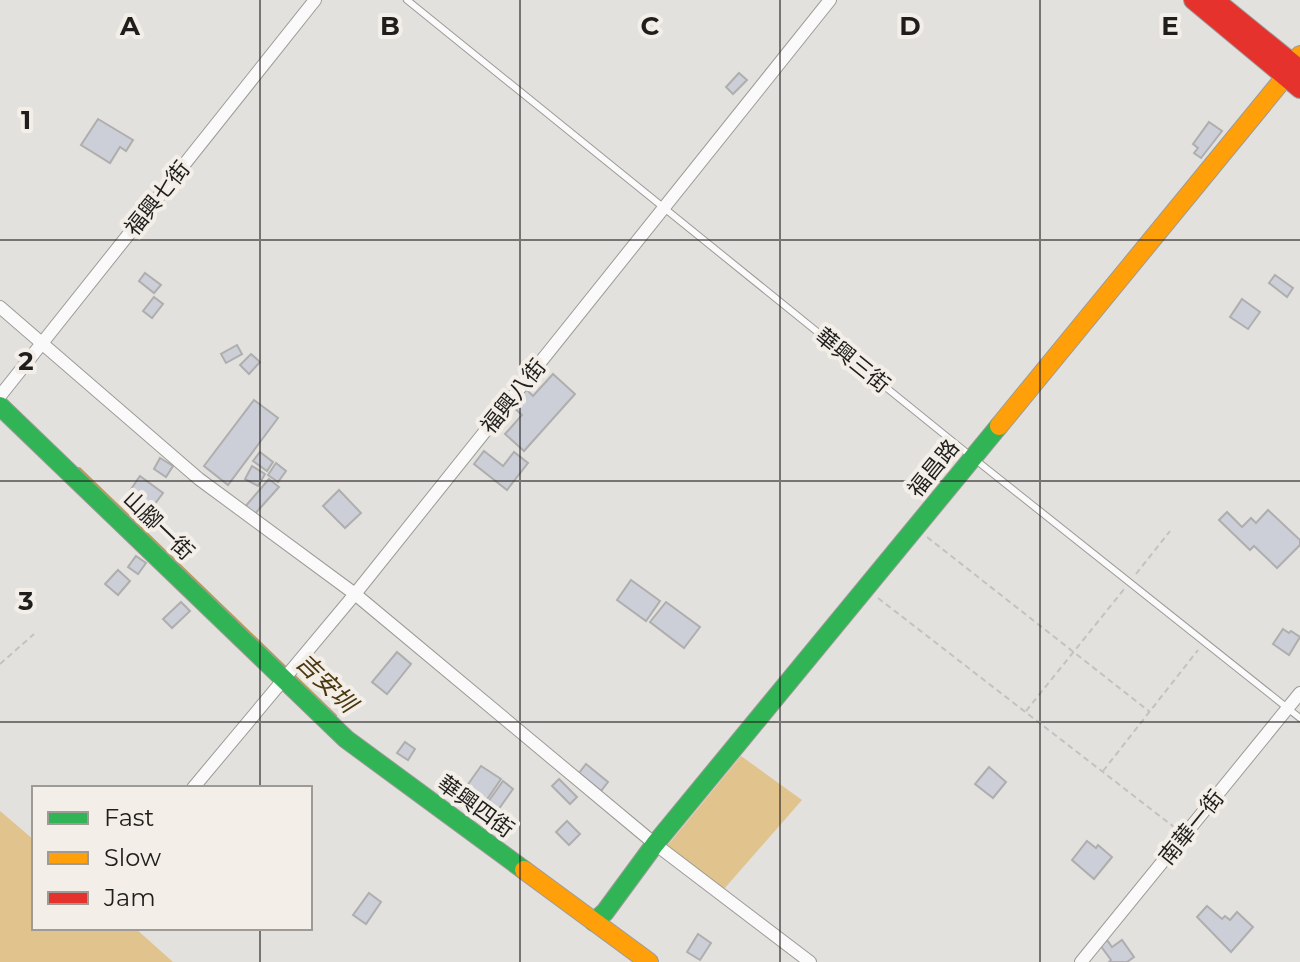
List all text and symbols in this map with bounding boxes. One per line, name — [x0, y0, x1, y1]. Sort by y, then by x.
text: A — [119, 10, 141, 42]
text: B — [380, 10, 400, 42]
text: C — [641, 10, 660, 42]
text: D — [899, 10, 921, 42]
text: E — [1161, 10, 1179, 42]
text: 1 — [21, 104, 31, 136]
street label: 福興七街 — [119, 156, 196, 241]
street label: 華興三街 — [810, 322, 895, 399]
text: 2 — [18, 345, 34, 377]
street label: 福興八街 — [475, 354, 552, 439]
street label: 福昌路 — [902, 434, 965, 502]
street label: 山腳一街 — [118, 485, 200, 566]
text: 3 — [17, 585, 34, 617]
water label: 吉安圳 — [290, 647, 364, 720]
street label: 華興四街 — [432, 770, 519, 843]
street label: 南華一街 — [1153, 785, 1230, 870]
legend — [32, 786, 312, 930]
text: Fast — [104, 803, 155, 832]
text: Slow — [104, 843, 161, 872]
text: Jam — [103, 883, 156, 912]

